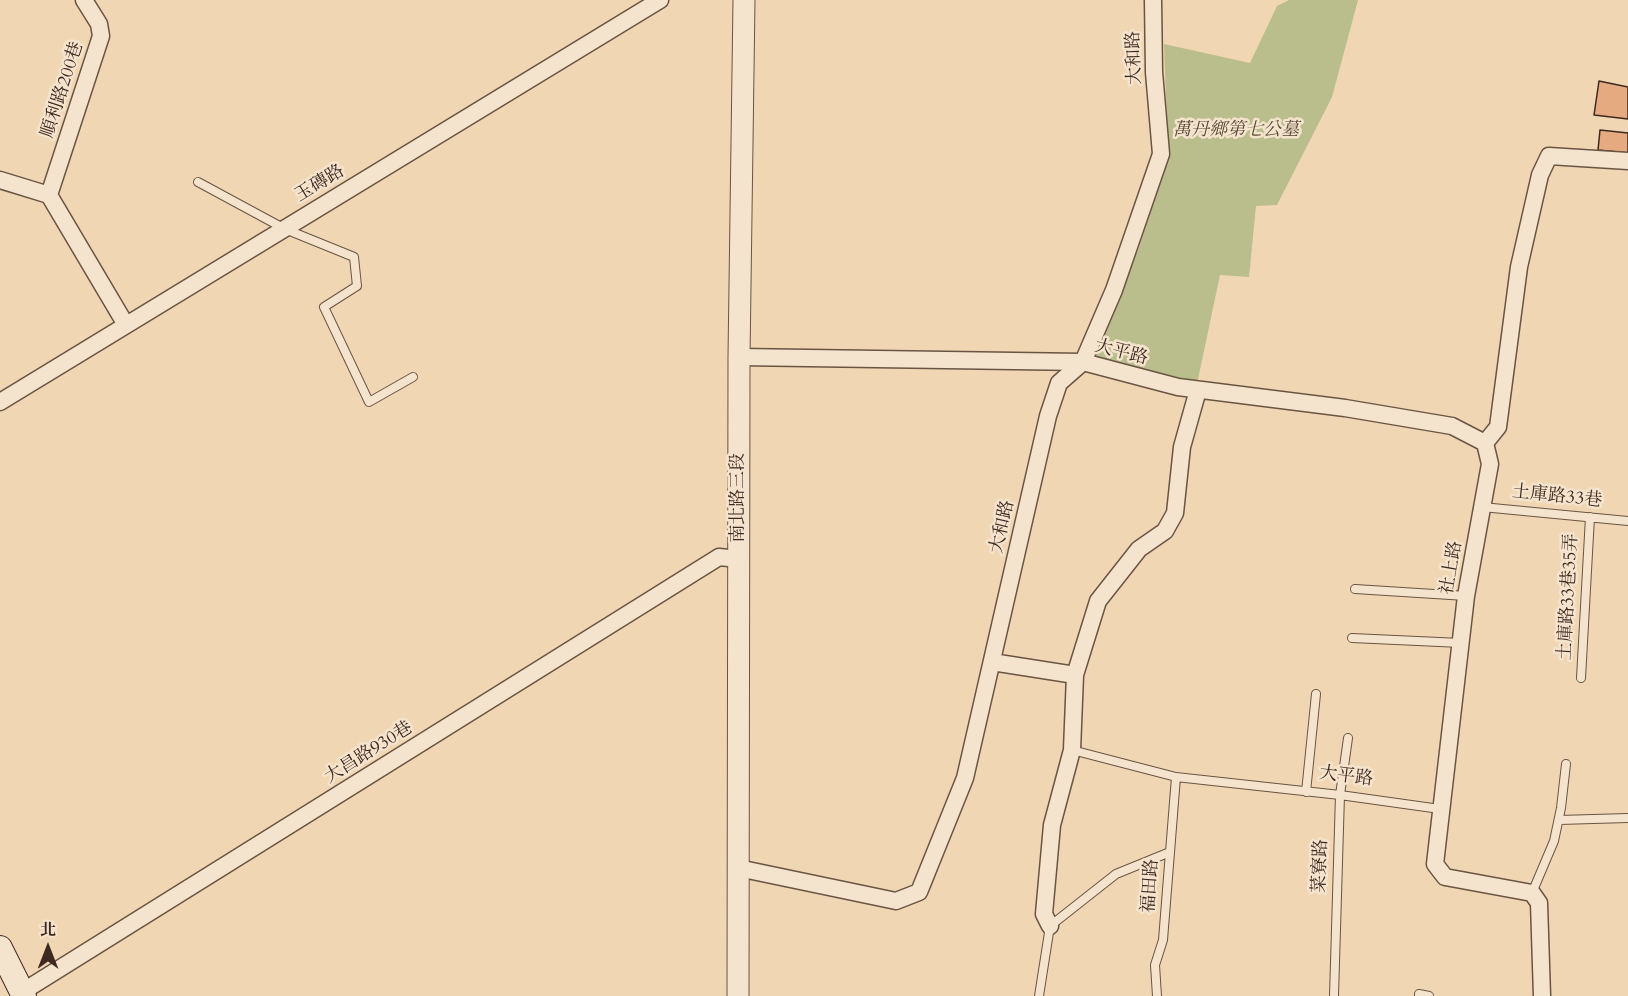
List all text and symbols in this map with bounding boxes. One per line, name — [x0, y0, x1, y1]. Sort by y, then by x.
street label: 大和路 — [1123, 31, 1147, 85]
street label: 順利路200巷 — [37, 39, 89, 141]
park label: 萬丹鄉第七公墓 — [1173, 120, 1299, 142]
street label: 玉磚路 — [291, 161, 349, 207]
street label: 大平路 — [1092, 336, 1150, 370]
street label: 南北路三段 — [728, 453, 750, 543]
street label: 土庫路33巷 — [1511, 482, 1603, 512]
street label: 大和路 — [986, 498, 1020, 556]
street label: 土庫路33巷35弄 — [1555, 533, 1583, 661]
street label: 社上路 — [1437, 540, 1467, 596]
street label: 大昌路930巷 — [321, 717, 417, 789]
street label: 大平路 — [1318, 763, 1374, 791]
street label: 菜寮路 — [1309, 839, 1333, 893]
street label: 福田路 — [1138, 858, 1164, 914]
north arrow — [18, 918, 78, 978]
text: 北 — [40, 919, 56, 941]

